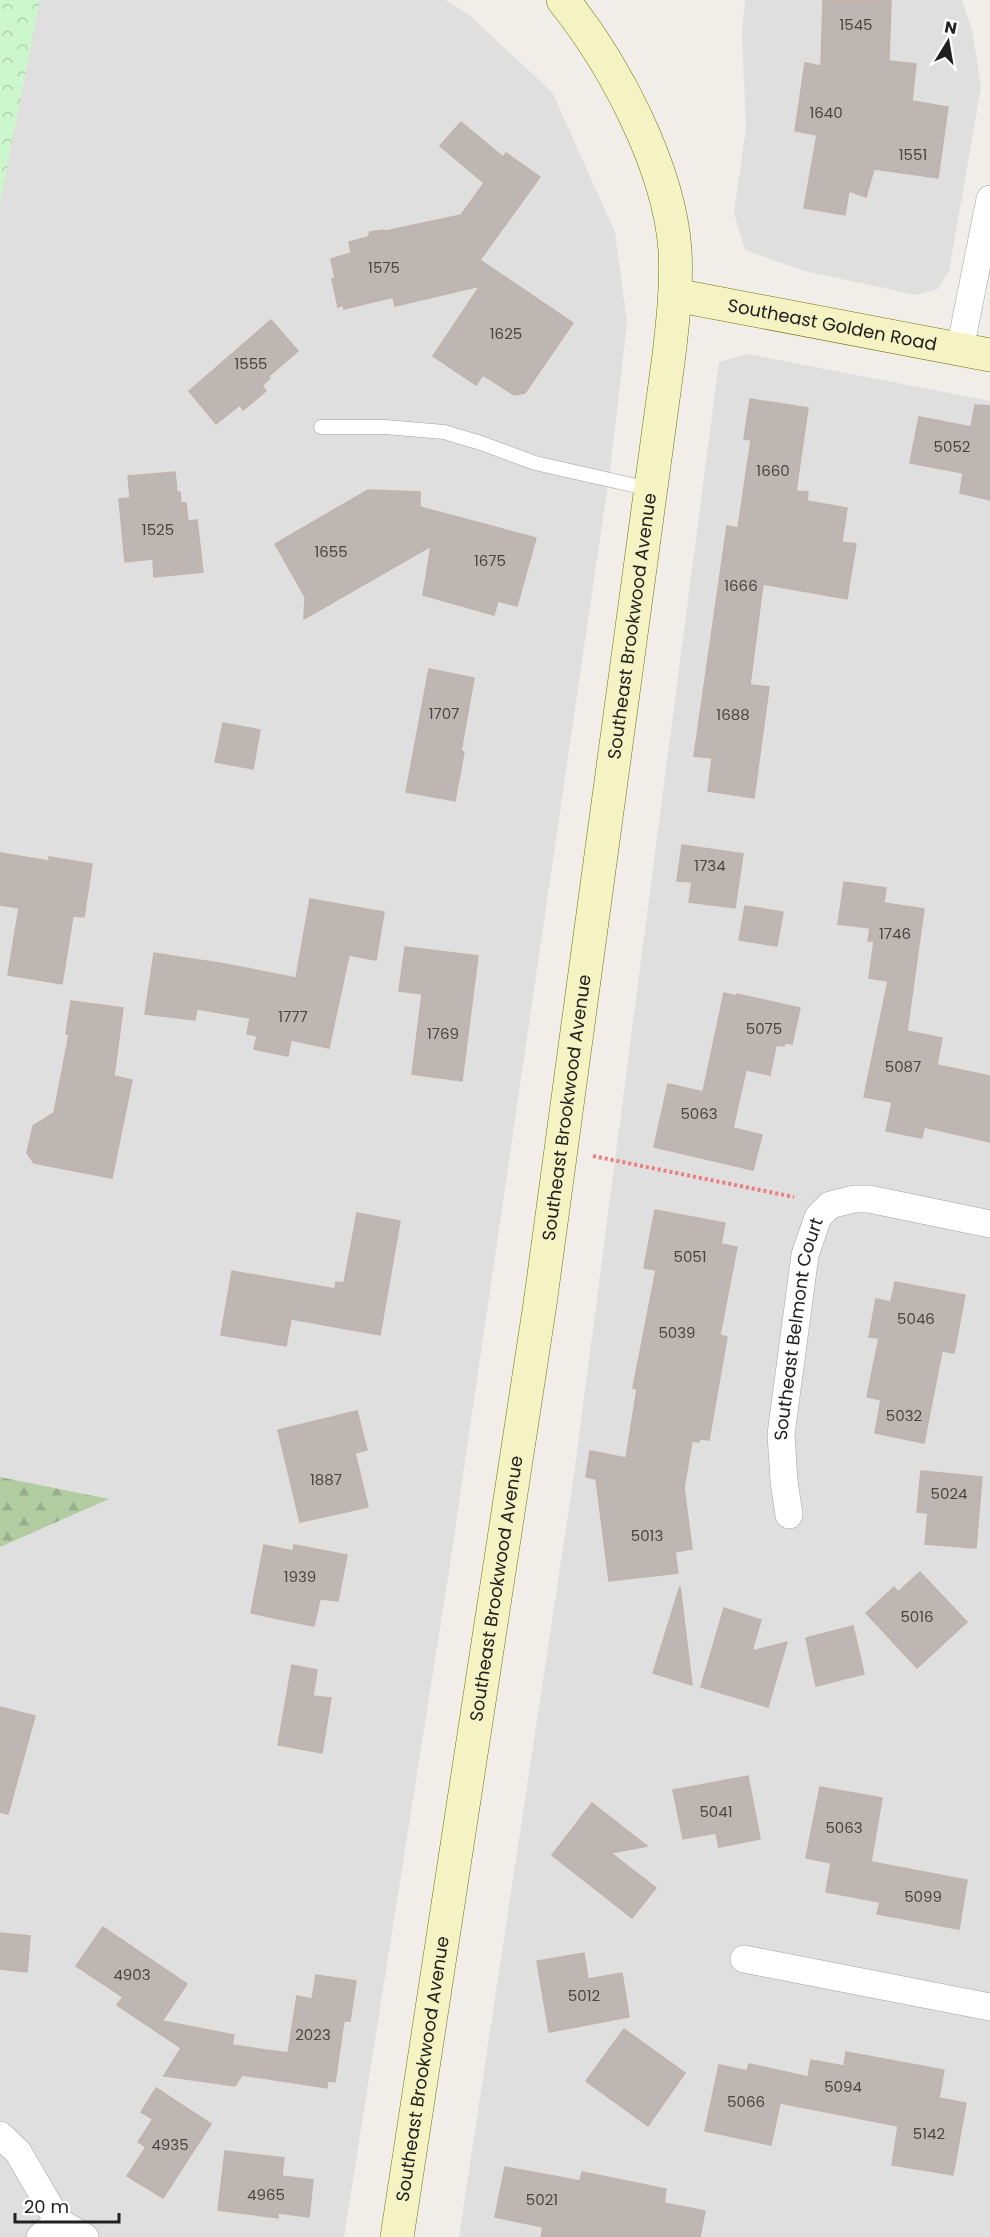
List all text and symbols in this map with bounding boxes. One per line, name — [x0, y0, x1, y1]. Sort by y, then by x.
north arrow — [918, 12, 978, 72]
house number: 1545 — [839, 14, 873, 35]
text: N — [943, 15, 959, 40]
house number: 1640 — [809, 102, 843, 123]
house number: 1551 — [899, 144, 927, 165]
house number: 1575 — [368, 257, 400, 278]
street label: Southeast Golden Road — [726, 292, 939, 357]
house number: 1625 — [490, 323, 522, 344]
house number: 1555 — [234, 353, 268, 374]
house number: 5052 — [934, 436, 970, 457]
house number: 1660 — [756, 460, 790, 481]
street label: Southeast Brookwood Avenue — [601, 491, 662, 761]
house number: 1525 — [142, 519, 174, 540]
house number: 1655 — [314, 541, 348, 562]
house number: 1675 — [474, 550, 506, 571]
house number: 1666 — [724, 575, 758, 596]
house number: 1707 — [429, 703, 459, 724]
house number: 1688 — [716, 704, 750, 725]
house number: 1734 — [694, 855, 726, 876]
house number: 1746 — [879, 923, 911, 944]
street label: Southeast Brookwood Avenue — [536, 973, 597, 1242]
house number: 1777 — [278, 1006, 308, 1027]
house number: 5075 — [746, 1018, 782, 1039]
house number: 1769 — [427, 1023, 459, 1044]
house number: 5087 — [885, 1056, 921, 1077]
house number: 5063 — [680, 1103, 718, 1124]
street label: Southeast Belmont Court — [768, 1214, 829, 1441]
house number: 5051 — [673, 1246, 707, 1267]
house number: 5046 — [897, 1308, 935, 1329]
house number: 5039 — [658, 1322, 696, 1343]
house number: 5032 — [886, 1405, 922, 1426]
street label: Southeast Brookwood Avenue — [463, 1454, 529, 1723]
house number: 1887 — [310, 1469, 342, 1490]
house number: 5024 — [931, 1483, 967, 1504]
house number: 5013 — [631, 1525, 663, 1546]
house number: 1939 — [284, 1566, 316, 1587]
house number: 5016 — [900, 1606, 934, 1627]
house number: 5041 — [699, 1801, 733, 1822]
house number: 5063 — [825, 1817, 863, 1838]
house number: 5099 — [904, 1886, 942, 1907]
street label: Southeast Brookwood Avenue — [390, 1934, 455, 2203]
house number: 4903 — [113, 1964, 151, 1985]
house number: 5012 — [568, 1985, 600, 2006]
house number: 2023 — [295, 2024, 331, 2045]
house number: 5094 — [824, 2076, 862, 2097]
house number: 5066 — [727, 2091, 765, 2112]
house number: 5142 — [913, 2123, 945, 2144]
house number: 4935 — [151, 2134, 189, 2155]
house number: 4965 — [247, 2184, 285, 2205]
scale bar — [15, 2186, 118, 2224]
house number: 5021 — [526, 2189, 558, 2210]
text: 20 m — [24, 2194, 69, 2219]

